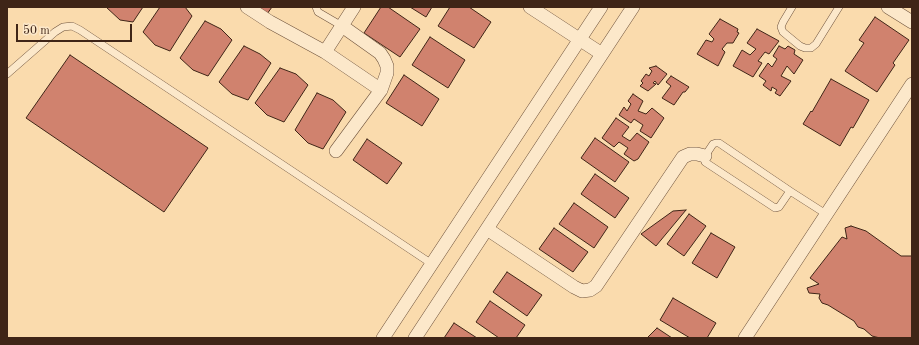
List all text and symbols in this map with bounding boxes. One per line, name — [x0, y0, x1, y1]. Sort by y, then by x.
scale bar — [18, 16, 134, 42]
text: 50 m — [23, 25, 50, 37]

